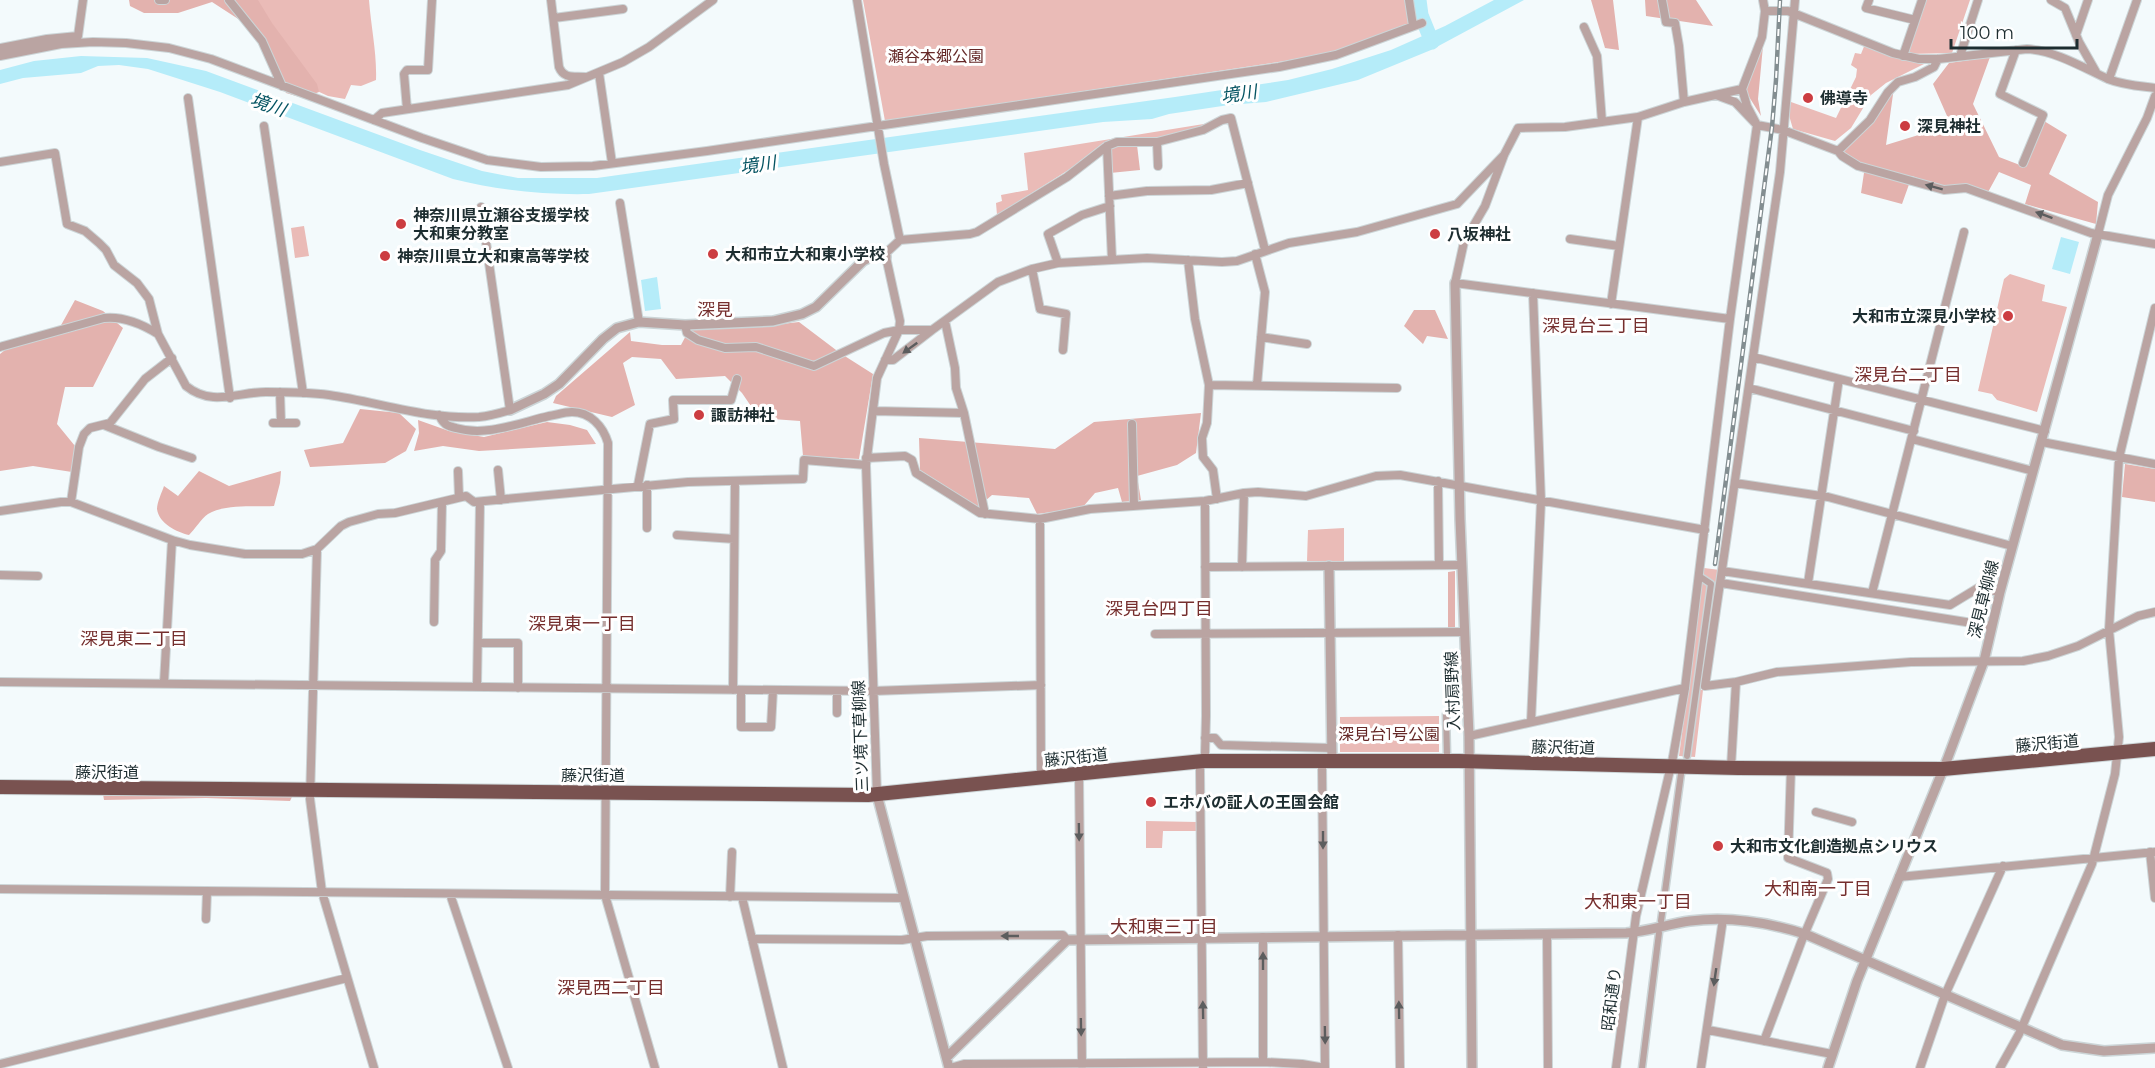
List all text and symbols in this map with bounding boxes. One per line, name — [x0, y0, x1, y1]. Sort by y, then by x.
scale bar — [1951, 12, 2077, 50]
text: 100 m — [1960, 22, 2014, 44]
park label: 瀬谷本郷公園 — [888, 47, 984, 66]
water label: 境川 — [1220, 80, 1260, 107]
water label: 境川 — [247, 89, 290, 122]
place label: 佛導寺 — [1820, 89, 1868, 108]
marker: 佛導寺 — [1801, 91, 1815, 105]
place label: 深見神社 — [1917, 117, 1981, 136]
marker: 深見神社 — [1898, 119, 1912, 133]
water label: 境川 — [739, 151, 779, 178]
one-way arrow — [1924, 182, 1942, 191]
place label: 神奈川県立瀬谷支援学校 大和東分教室 — [413, 206, 589, 243]
one-way arrow — [2035, 210, 2053, 220]
marker: 神奈川県立瀬谷支援学校 大和東分教室 — [394, 217, 408, 231]
place label: 八坂神社 — [1447, 225, 1511, 244]
marker: 八坂神社 — [1428, 227, 1442, 241]
place label: 大和市立大和東小学校 — [725, 245, 885, 264]
place label: 神奈川県立大和東高等学校 — [397, 247, 589, 266]
marker: 大和市立大和東小学校 — [706, 247, 720, 261]
marker: 神奈川県立大和東高等学校 — [378, 249, 392, 263]
district label: 深見 — [697, 299, 733, 321]
place label: 大和市立深見小学校 — [1852, 307, 1996, 326]
marker: 大和市立深見小学校 — [2001, 309, 2015, 323]
district label: 深見台三丁目 — [1542, 315, 1650, 337]
one-way arrow — [902, 342, 918, 354]
district label: 深見台二丁目 — [1854, 364, 1962, 386]
place label: 諏訪神社 — [711, 406, 775, 425]
marker: 諏訪神社 — [692, 408, 706, 422]
street label: 深見草柳線 — [1965, 558, 2002, 640]
district label: 深見台四丁目 — [1105, 598, 1213, 620]
district label: 深見東一丁目 — [528, 613, 636, 635]
district label: 深見東二丁目 — [80, 628, 188, 650]
street label: 入村扇野線 — [1442, 651, 1463, 731]
street label: 三ツ境下草柳線 — [849, 680, 872, 792]
park label: 深見台1号公園 — [1338, 725, 1440, 744]
street label: 藤沢街道 — [2014, 731, 2080, 756]
street label: 藤沢街道 — [1531, 737, 1595, 758]
street label: 藤沢街道 — [1043, 745, 1109, 770]
street label: 藤沢街道 — [75, 763, 139, 782]
street label: 藤沢街道 — [561, 766, 625, 785]
place label: エホバの証人の王国会館 — [1163, 793, 1339, 812]
marker: エホバの証人の王国会館 — [1144, 795, 1158, 809]
one-way arrow — [1075, 823, 1084, 842]
one-way arrow — [1318, 831, 1328, 850]
place label: 大和市文化創造拠点シリウス — [1730, 837, 1938, 856]
marker: 大和市文化創造拠点シリウス — [1711, 839, 1725, 853]
district label: 大和南一丁目 — [1764, 878, 1872, 900]
district label: 大和東一丁目 — [1584, 891, 1692, 913]
district label: 大和東三丁目 — [1110, 916, 1218, 938]
one-way arrow — [1001, 931, 1020, 941]
one-way arrow — [1258, 952, 1268, 971]
street label: 昭和通り — [1598, 966, 1625, 1032]
one-way arrow — [1711, 967, 1720, 986]
district label: 深見西二丁目 — [557, 977, 665, 999]
one-way arrow — [1198, 1000, 1208, 1019]
one-way arrow — [1394, 1000, 1404, 1019]
one-way arrow — [1077, 1018, 1086, 1037]
one-way arrow — [1320, 1026, 1330, 1045]

